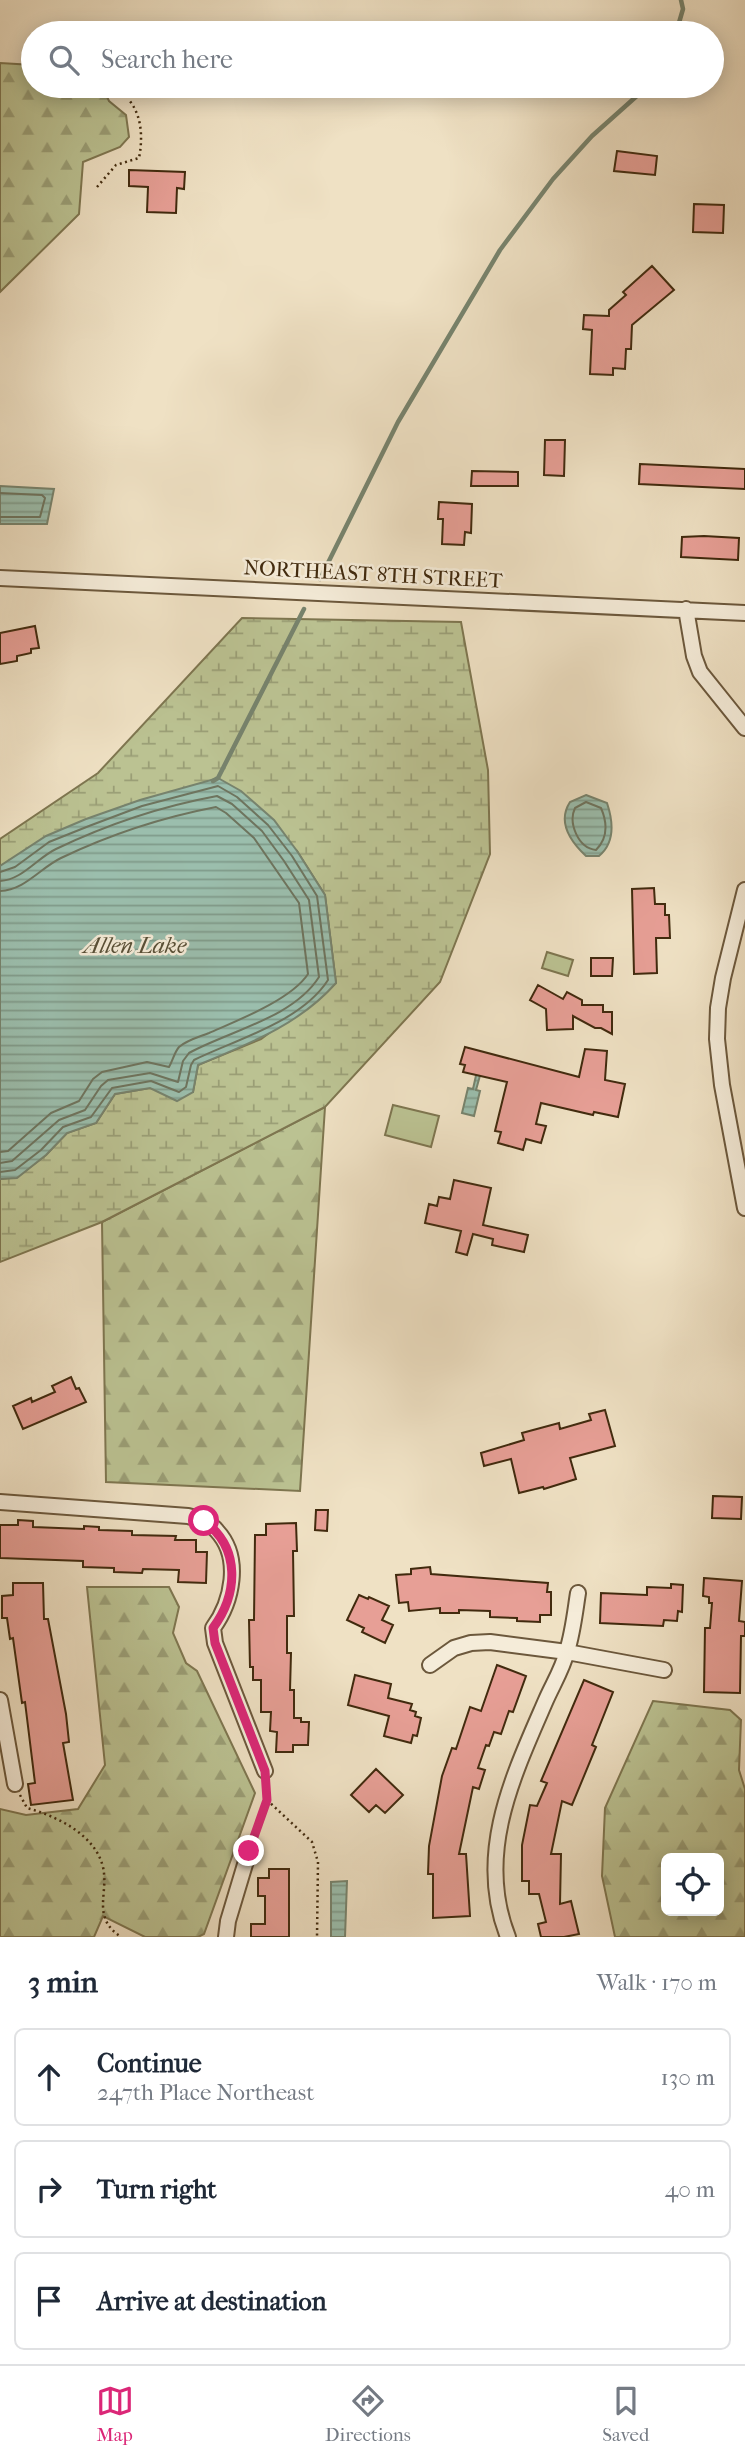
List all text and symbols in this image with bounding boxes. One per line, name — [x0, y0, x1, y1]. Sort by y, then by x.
search box — [21, 21, 724, 98]
icon: search — [45, 41, 83, 79]
text: Search here — [101, 44, 233, 75]
street label: NORTHEAST 8TH STREET — [243, 555, 504, 593]
water label: Allen Lake — [81, 932, 187, 959]
route start — [188, 1505, 219, 1536]
route end — [233, 1835, 264, 1866]
map controls — [661, 1853, 724, 1916]
button: locate — [661, 1853, 724, 1916]
text: 3 min — [28, 1965, 98, 2000]
text: Walk · 170 m — [597, 1969, 717, 1996]
text: Continue — [97, 2048, 202, 2079]
icon: ahead — [30, 2058, 68, 2096]
text: 130 m — [661, 2064, 715, 2091]
text: 247th Place Northeast — [97, 2079, 314, 2106]
icon: right — [30, 2170, 68, 2208]
text: Turn right — [97, 2174, 217, 2205]
text: 40 m — [665, 2176, 715, 2203]
icon: arrive — [30, 2282, 68, 2320]
text: Arrive at destination — [97, 2286, 327, 2317]
tab: Map — [96, 2382, 134, 2446]
tab: Directions — [325, 2382, 411, 2446]
tab: Saved — [602, 2382, 649, 2446]

